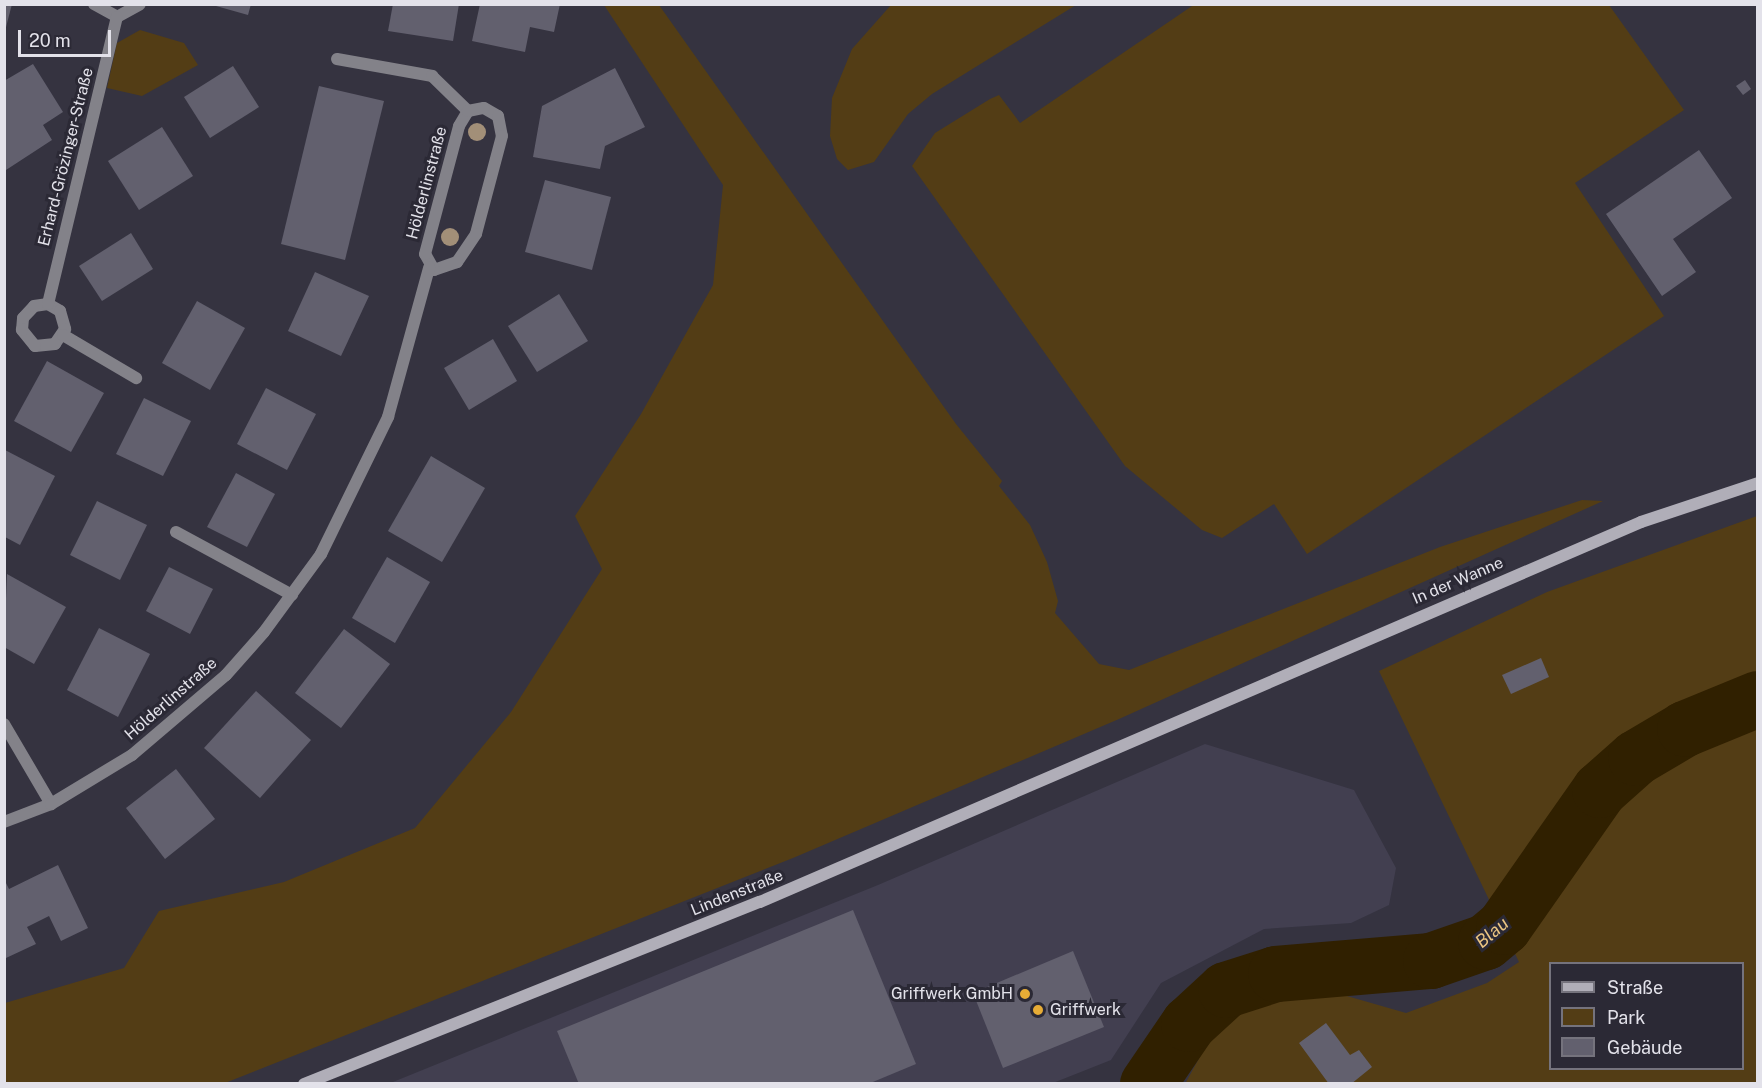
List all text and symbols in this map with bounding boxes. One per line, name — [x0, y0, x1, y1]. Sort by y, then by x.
scale bar — [21, 18, 114, 56]
text: 20 m — [29, 30, 71, 51]
street label: Erhard-Grözinger-Straße — [35, 66, 97, 248]
street label: Hölderlinstraße — [403, 125, 451, 241]
street label: In der Wanne — [1409, 553, 1507, 609]
street label: Hölderlinstraße — [121, 654, 221, 744]
street label: Lindenstraße — [688, 866, 786, 920]
water label: Blau — [1471, 913, 1513, 953]
legend — [1549, 962, 1744, 1070]
text: Straße — [1607, 977, 1663, 998]
place label: Griffwerk GmbH — [891, 984, 1013, 1004]
marker: Griffwerk GmbH — [1018, 987, 1032, 1001]
place label: Griffwerk — [1050, 1000, 1121, 1020]
marker: Griffwerk — [1031, 1003, 1045, 1017]
text: Park — [1607, 1007, 1645, 1028]
text: Gebäude — [1607, 1037, 1682, 1058]

